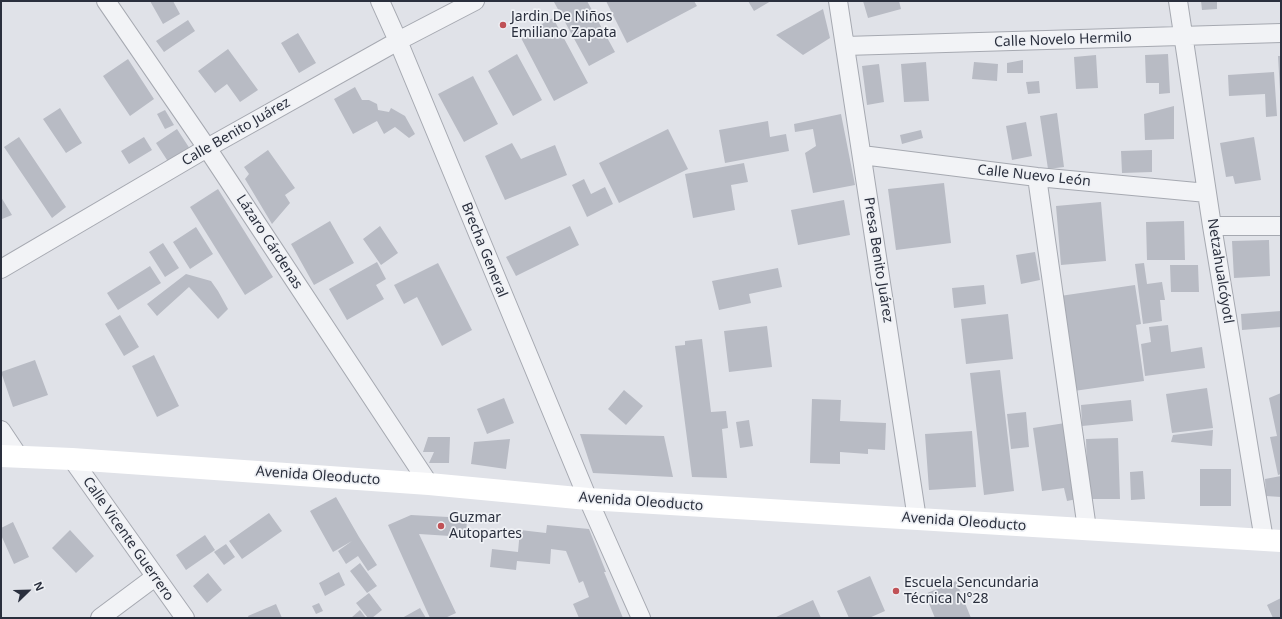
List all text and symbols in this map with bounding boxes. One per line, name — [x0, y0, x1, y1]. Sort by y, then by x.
place label: Jardin De Niños Emiliano Zapata — [511, 9, 617, 42]
marker: Jardin De Niños Emiliano Zapata — [498, 20, 508, 30]
street label: Calle Novelo Hermilo — [994, 29, 1132, 51]
street label: Calle Benito Juárez — [179, 94, 293, 170]
street label: Calle Nuevo León — [976, 162, 1092, 190]
street label: Lázaro Cárdenas — [232, 192, 306, 292]
street label: Presa Benito Juárez — [860, 196, 896, 324]
street label: Brecha General — [457, 200, 511, 300]
street label: Netzahualcóyotl — [1203, 217, 1237, 325]
street label: Avenida Oleoducto — [255, 463, 381, 489]
street label: Calle Vicente Guerrero — [79, 474, 177, 604]
street label: Avenida Oleoducto — [578, 489, 704, 515]
street label: Avenida Oleoducto — [901, 509, 1027, 535]
place label: Guzmar Autopartes — [449, 510, 522, 542]
marker: Guzmar Autopartes — [436, 521, 446, 531]
north arrow — [8, 571, 48, 611]
place label: Escuela Sencundaria Técnica N°28 — [904, 575, 1039, 608]
text: N — [31, 579, 48, 593]
marker: Escuela Sencundaria Técnica N°28 — [891, 586, 901, 596]

